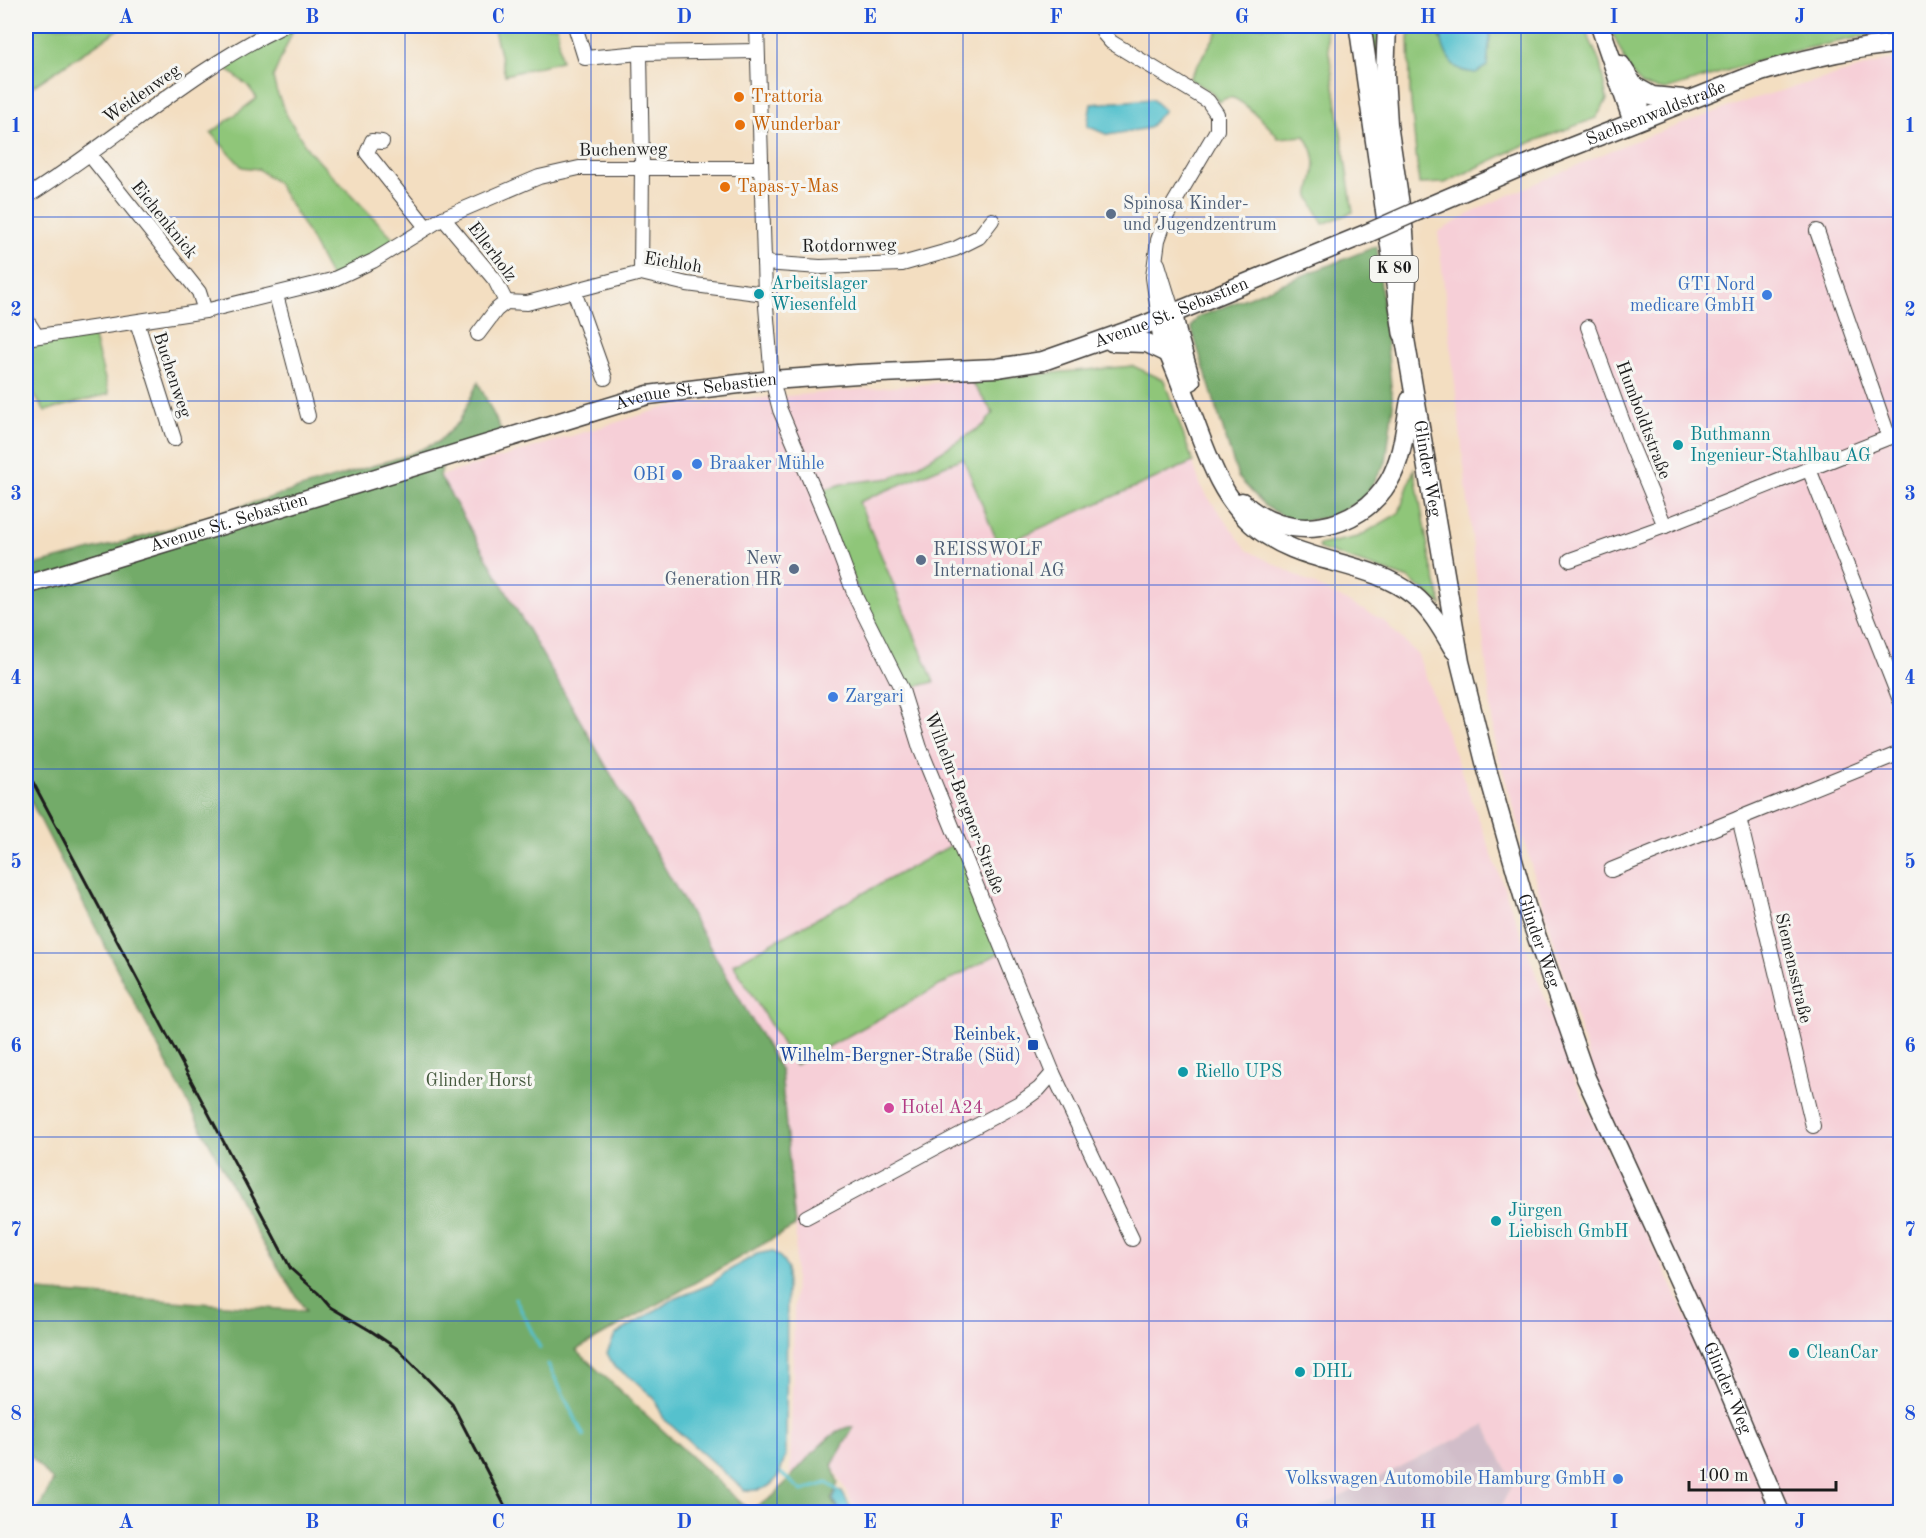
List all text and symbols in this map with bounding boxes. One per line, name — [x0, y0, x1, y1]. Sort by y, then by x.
text: A — [118, 8, 134, 28]
text: B — [305, 8, 319, 28]
text: C — [491, 8, 505, 28]
text: D — [676, 8, 692, 28]
text: E — [863, 8, 877, 28]
text: F — [1049, 8, 1063, 28]
text: G — [1235, 8, 1249, 28]
text: H — [1420, 8, 1436, 28]
text: I — [1610, 8, 1618, 28]
text: J — [1795, 8, 1806, 28]
street label: Weidenweg — [100, 61, 184, 127]
street label: Sachsenwaldstraße — [1584, 78, 1728, 149]
place label: Trattoria — [751, 88, 823, 106]
marker: Trattoria — [732, 90, 746, 104]
place label: Wunderbar — [752, 116, 841, 134]
text: 1 — [10, 117, 22, 137]
text: 1 — [1904, 117, 1916, 137]
marker: Wunderbar — [733, 118, 747, 132]
street label: Buchenweg — [578, 140, 668, 160]
street label: Eichenknick — [127, 178, 201, 262]
place label: Tapas-y-Mas — [737, 178, 839, 196]
marker: Tapas-y-Mas — [718, 180, 732, 194]
place label: Spinosa Kinder- und Jugendzentrum — [1123, 195, 1277, 234]
marker: Spinosa Kinder- und Jugendzentrum — [1104, 207, 1118, 221]
street label: Ellerholz — [464, 219, 520, 285]
street label: Rotdornweg — [802, 236, 897, 256]
street label: Eichloh — [643, 250, 704, 276]
road number: K 80 — [1370, 256, 1418, 282]
street label: Avenue St. Sebastien — [1092, 274, 1251, 351]
place label: Arbeitslager Wiesenfeld — [771, 275, 868, 314]
place label: GTI Nord medicare GmbH — [1630, 276, 1755, 315]
marker: Arbeitslager Wiesenfeld — [752, 287, 766, 301]
marker: GTI Nord medicare GmbH — [1760, 288, 1774, 302]
text: 2 — [10, 301, 22, 321]
text: 2 — [1904, 301, 1916, 321]
street label: Buchenweg — [150, 330, 194, 420]
street label: Humboldtstraße — [1612, 358, 1674, 482]
street label: Avenue St. Sebastien — [612, 371, 778, 414]
street label: Glinder Weg — [1410, 419, 1444, 519]
place label: Buthmann Ingenieur-Stahlbau AG — [1690, 426, 1871, 465]
marker: Buthmann Ingenieur-Stahlbau AG — [1671, 438, 1685, 452]
place label: Braaker Mühle — [709, 455, 824, 473]
marker: Braaker Mühle — [690, 457, 704, 471]
place label: OBI — [633, 466, 665, 484]
marker: OBI — [670, 468, 684, 482]
text: 3 — [10, 485, 22, 505]
text: 3 — [1904, 485, 1916, 505]
street label: Avenue St. Sebastien — [147, 490, 310, 556]
place label: REISSWOLF International AG — [933, 541, 1065, 580]
place label: New Generation HR — [665, 550, 782, 589]
marker: REISSWOLF International AG — [914, 553, 928, 567]
marker: New Generation HR — [787, 562, 801, 576]
text: 4 — [10, 669, 22, 689]
text: 4 — [1904, 669, 1916, 689]
place label: Zargari — [845, 688, 904, 706]
marker: Zargari — [826, 690, 840, 704]
street label: Wilhelm-Bergner-Straße — [921, 710, 1007, 896]
text: 5 — [10, 852, 22, 873]
text: 5 — [1904, 852, 1916, 873]
street label: Glinder Weg — [1514, 892, 1563, 990]
street label: Siemensstraße — [1772, 911, 1814, 1025]
place label: Reinbek, Wilhelm-Bergner-Straße (Süd) — [779, 1026, 1021, 1065]
text: 6 — [10, 1037, 22, 1057]
text: 6 — [1904, 1037, 1916, 1057]
marker: Reinbek, Wilhelm-Bergner-Straße (Süd) — [1026, 1038, 1040, 1052]
place label: Riello UPS — [1195, 1063, 1282, 1081]
marker: Riello UPS — [1176, 1065, 1190, 1079]
park label: Glinder Horst — [425, 1072, 533, 1090]
place label: Hotel A24 — [901, 1099, 983, 1117]
marker: Hotel A24 — [882, 1101, 896, 1115]
place label: Jürgen Liebisch GmbH — [1508, 1202, 1628, 1241]
marker: Jürgen Liebisch GmbH — [1489, 1214, 1503, 1228]
text: 7 — [10, 1221, 22, 1241]
text: 7 — [1904, 1221, 1916, 1241]
street label: Glinder Weg — [1699, 1339, 1755, 1437]
place label: CleanCar — [1806, 1344, 1879, 1362]
marker: CleanCar — [1787, 1346, 1801, 1360]
place label: DHL — [1312, 1363, 1352, 1381]
marker: DHL — [1293, 1365, 1307, 1379]
text: 8 — [10, 1405, 22, 1425]
text: 8 — [1904, 1405, 1916, 1425]
scale bar — [1689, 1454, 1836, 1492]
text: 100 m — [1698, 1467, 1749, 1485]
place label: Volkswagen Automobile Hamburg GmbH — [1285, 1470, 1606, 1488]
marker: Volkswagen Automobile Hamburg GmbH — [1611, 1472, 1625, 1486]
text: A — [118, 1513, 134, 1533]
text: B — [305, 1513, 319, 1533]
text: C — [491, 1513, 505, 1533]
text: D — [676, 1513, 692, 1533]
text: E — [863, 1513, 877, 1533]
text: F — [1049, 1513, 1063, 1533]
text: G — [1235, 1513, 1249, 1533]
text: H — [1420, 1513, 1436, 1533]
text: I — [1610, 1513, 1618, 1533]
text: J — [1795, 1513, 1806, 1533]

